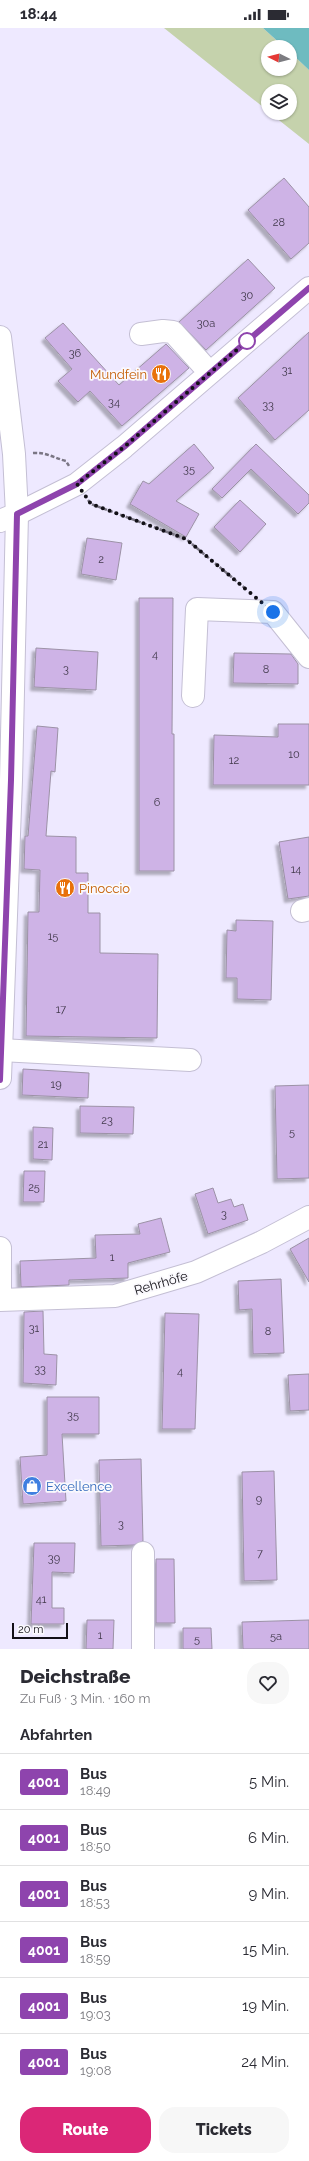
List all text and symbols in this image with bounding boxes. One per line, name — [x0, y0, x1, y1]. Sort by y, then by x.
text: 18:44 — [20, 5, 57, 23]
north arrow — [261, 40, 297, 76]
map controls — [261, 40, 297, 120]
button: layers — [261, 84, 297, 120]
house number: 28 — [273, 216, 285, 229]
house number: 30 — [241, 289, 254, 302]
house number: 30a — [197, 317, 215, 330]
unlabelled marker — [238, 332, 256, 350]
house number: 36 — [69, 347, 82, 360]
restaurant icon: Mundfein — [150, 363, 172, 385]
house number: 31 — [282, 364, 293, 377]
place label: Mundfein — [90, 367, 147, 382]
house number: 34 — [108, 396, 120, 409]
house number: 33 — [262, 399, 274, 412]
house number: 35 — [183, 463, 195, 476]
house number: 2 — [98, 553, 104, 566]
your location — [263, 602, 283, 622]
house number: 4 — [152, 648, 158, 661]
house number: 3 — [63, 663, 69, 676]
house number: 8 — [263, 663, 269, 676]
house number: 10 — [288, 748, 300, 761]
house number: 12 — [229, 754, 239, 767]
house number: 6 — [154, 796, 161, 809]
house number: 14 — [291, 863, 301, 876]
restaurant icon: Pinoccio — [54, 877, 76, 899]
place label: Pinoccio — [79, 881, 130, 896]
house number: 15 — [48, 930, 58, 943]
house number: 17 — [56, 1003, 66, 1016]
house number: 19 — [50, 1078, 62, 1091]
house number: 23 — [101, 1114, 113, 1127]
house number: 5 — [289, 1126, 295, 1139]
house number: 21 — [38, 1138, 49, 1151]
house number: 25 — [28, 1181, 40, 1194]
house number: 3 — [221, 1208, 227, 1221]
house number: 1 — [110, 1251, 115, 1264]
street label: Rehrhöfe — [133, 1268, 190, 1298]
house number: 31 — [29, 1322, 40, 1335]
house number: 8 — [265, 1325, 271, 1338]
house number: 33 — [34, 1363, 46, 1376]
house number: 4 — [177, 1365, 183, 1378]
house number: 35 — [67, 1409, 79, 1422]
shop icon: Excellence — [21, 1475, 43, 1497]
place label: Excellence — [46, 1479, 112, 1494]
house number: 9 — [256, 1493, 262, 1506]
house number: 3 — [118, 1518, 124, 1531]
house number: 7 — [257, 1547, 263, 1560]
house number: 39 — [48, 1552, 60, 1565]
house number: 41 — [36, 1593, 47, 1606]
scale bar — [12, 1621, 68, 1640]
text: 20 m — [18, 1623, 43, 1636]
house number: 1 — [98, 1629, 103, 1642]
house number: 5a — [270, 1630, 282, 1643]
house number: 5 — [194, 1633, 200, 1646]
button: heart — [247, 1662, 289, 1704]
text: Deichstraße — [20, 1665, 130, 1687]
text: Zu Fuß · 3 Min. · 160 m — [20, 1691, 150, 1706]
text: Abfahrten — [20, 1726, 92, 1744]
text: Bus — [80, 1765, 107, 1783]
text: 5 Min. — [249, 1773, 289, 1791]
text: 4001 — [28, 1774, 60, 1790]
text: 18:49 — [80, 1783, 111, 1798]
text: Bus — [80, 1821, 107, 1839]
text: 6 Min. — [248, 1829, 289, 1847]
text: 4001 — [28, 1830, 60, 1846]
text: 18:50 — [80, 1839, 111, 1854]
text: Bus — [80, 1877, 107, 1895]
text: 9 Min. — [248, 1885, 289, 1903]
text: 4001 — [28, 1886, 60, 1902]
text: 18:53 — [80, 1895, 110, 1910]
text: Bus — [80, 1933, 107, 1951]
text: 15 Min. — [243, 1941, 289, 1959]
text: 4001 — [28, 1942, 60, 1958]
text: 18:59 — [80, 1951, 111, 1966]
text: Bus — [80, 1989, 107, 2007]
text: 19 Min. — [242, 1997, 289, 2015]
text: 4001 — [28, 1998, 60, 2014]
text: 19:03 — [80, 2007, 111, 2022]
text: Bus — [80, 2045, 107, 2063]
text: 24 Min. — [241, 2053, 289, 2071]
text: 4001 — [28, 2054, 60, 2070]
text: 19:08 — [80, 2063, 111, 2078]
button: Route — [20, 2107, 151, 2153]
button: Tickets — [159, 2107, 289, 2153]

